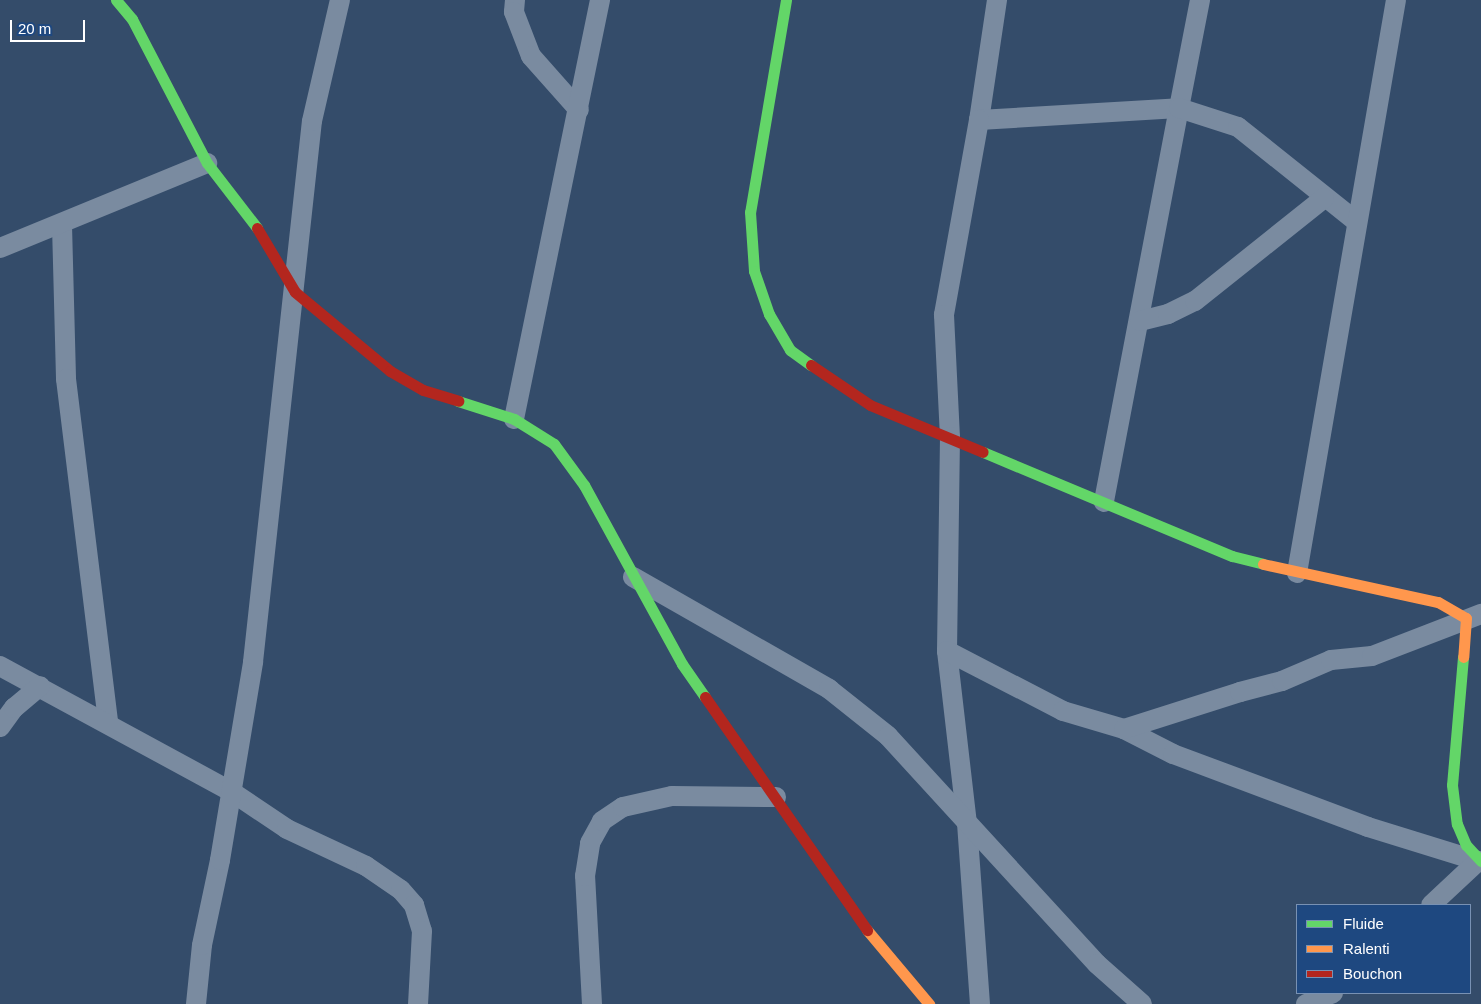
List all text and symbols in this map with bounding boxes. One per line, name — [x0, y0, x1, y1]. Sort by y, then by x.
scale bar — [12, 10, 88, 42]
text: 20 m — [18, 20, 51, 37]
legend — [1296, 904, 1471, 994]
text: Fluide — [1343, 915, 1384, 932]
text: Ralenti — [1343, 940, 1390, 957]
text: Bouchon — [1343, 965, 1402, 982]

